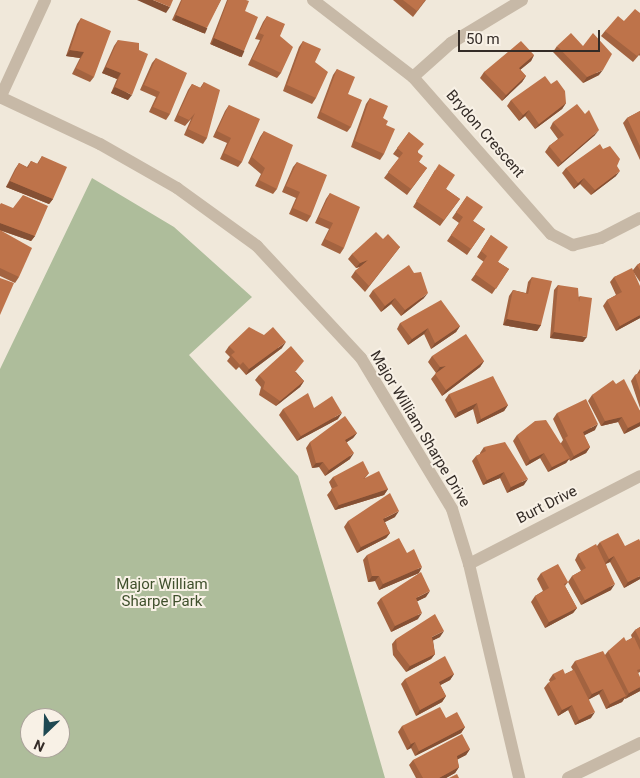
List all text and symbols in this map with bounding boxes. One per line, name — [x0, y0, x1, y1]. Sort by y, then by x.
scale bar — [460, 20, 602, 52]
text: 50 m — [466, 30, 500, 48]
street label: Brydon Crescent — [442, 87, 528, 181]
street label: Major William Sharpe Drive — [366, 348, 474, 510]
street label: Burt Drive — [514, 482, 580, 528]
park label: Major William Sharpe Park — [116, 575, 208, 610]
north arrow — [20, 708, 70, 758]
text: N — [32, 736, 47, 755]

